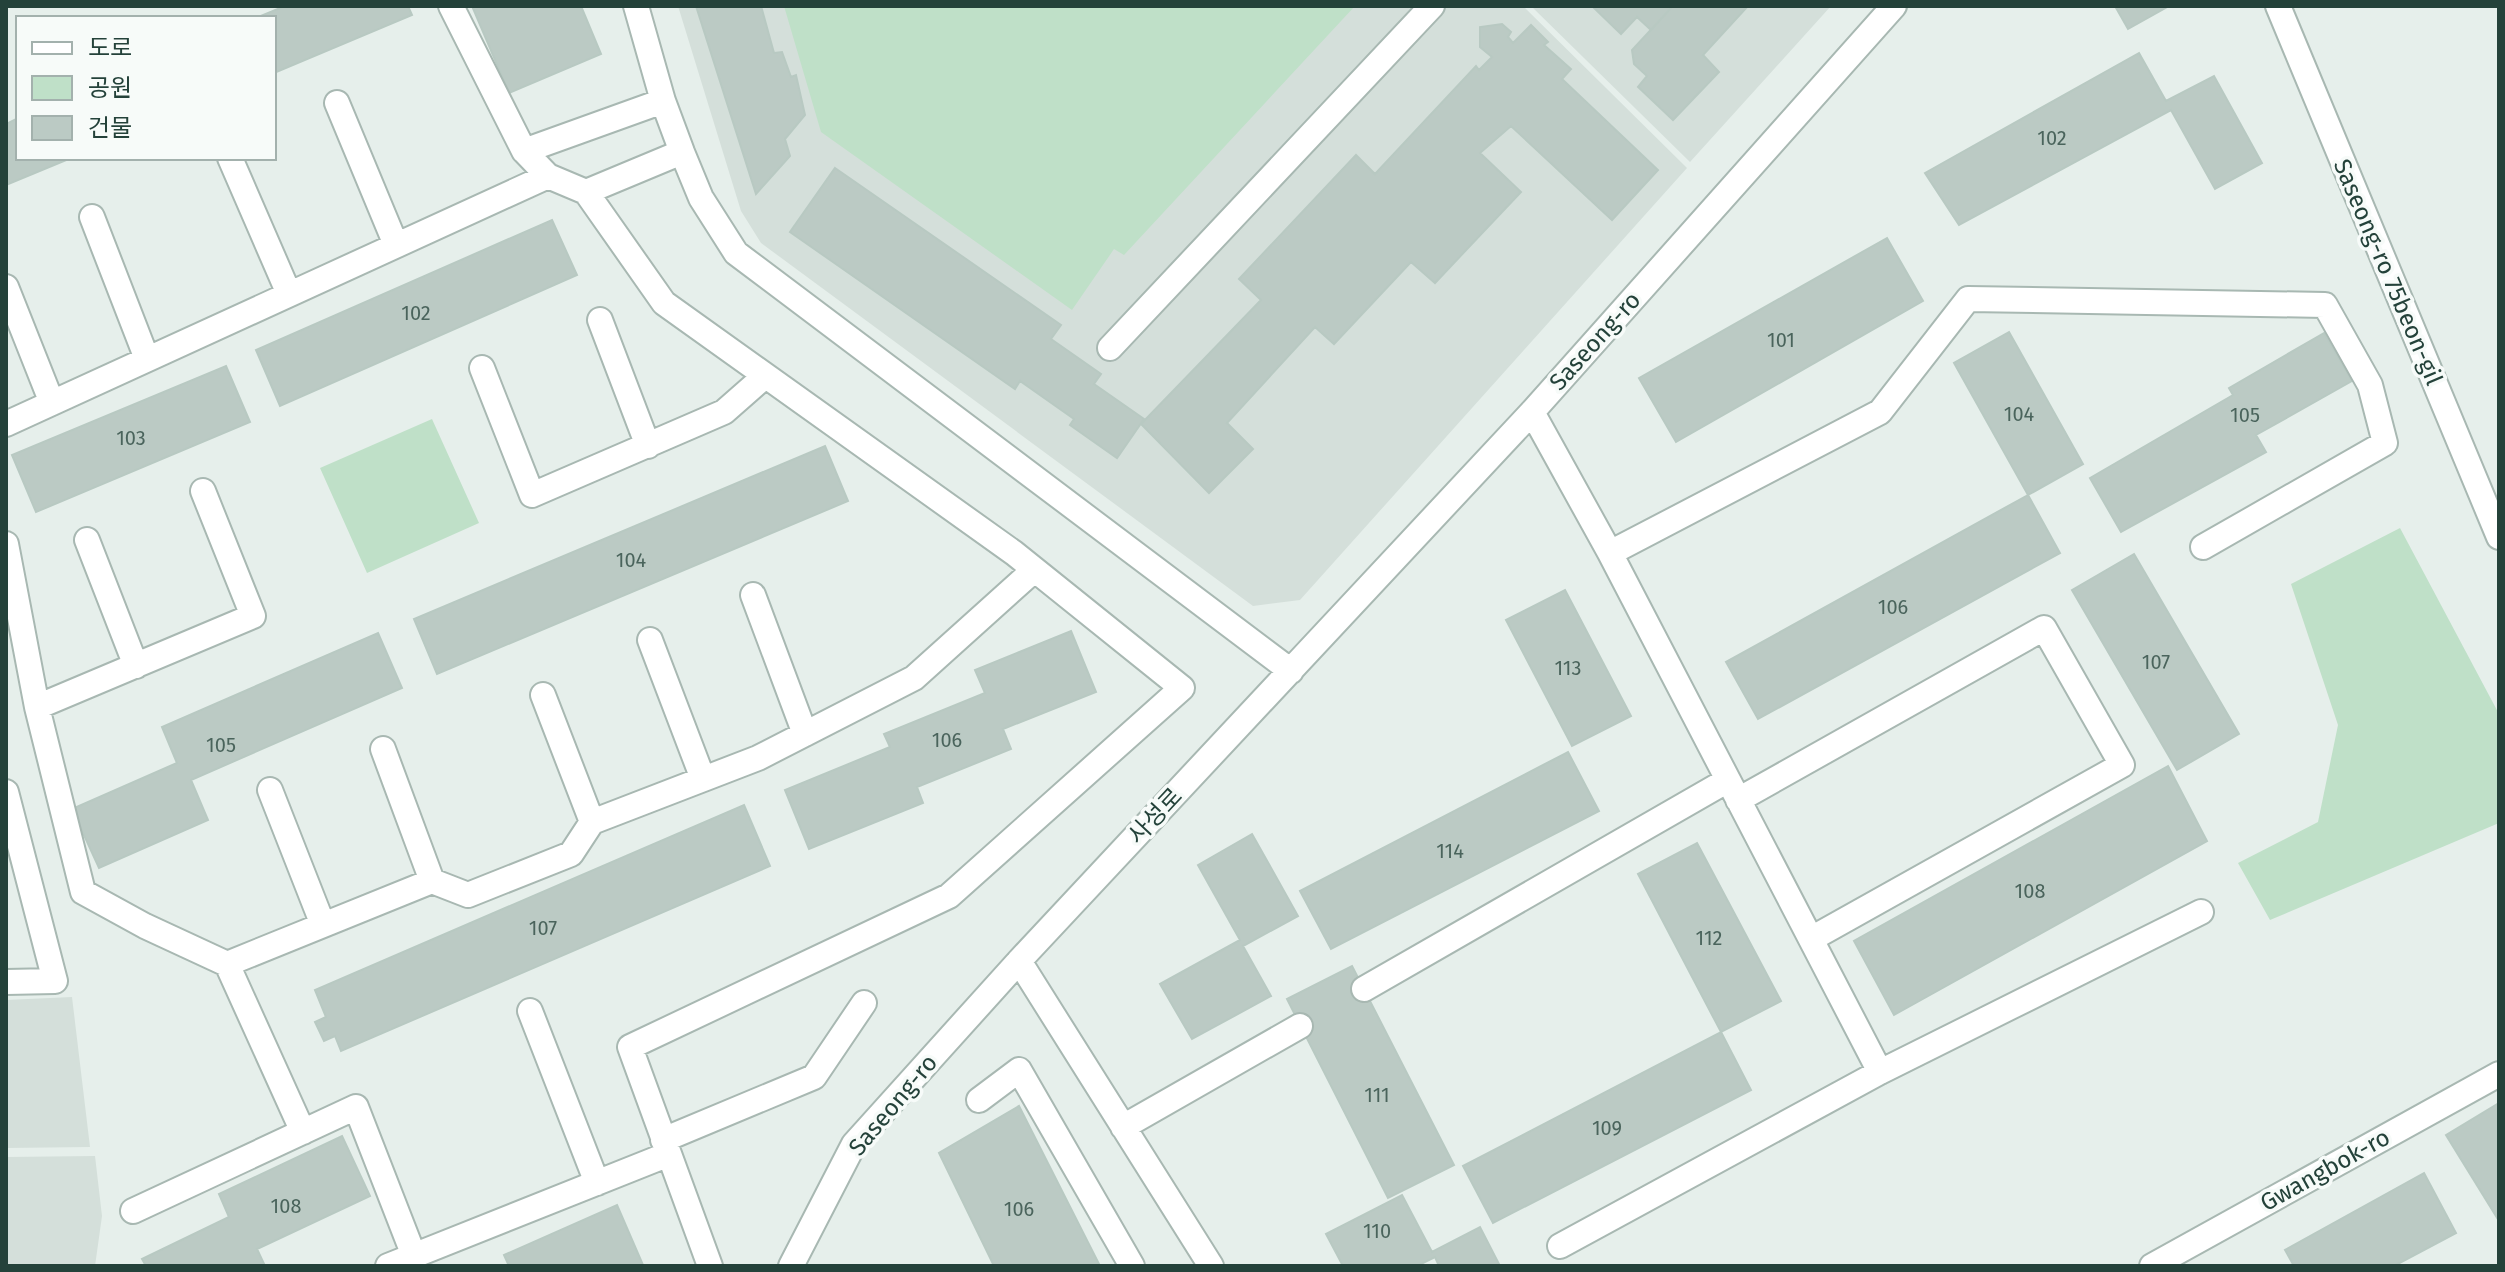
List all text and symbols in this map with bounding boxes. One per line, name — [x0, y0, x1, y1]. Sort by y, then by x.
legend — [16, 16, 276, 160]
text: 도로 — [88, 34, 132, 62]
text: 공원 — [88, 74, 132, 102]
text: 건물 — [88, 114, 132, 142]
house number: 102 — [2037, 126, 2067, 150]
street label: Saseong-ro 75beon-gil — [2328, 155, 2448, 389]
street label: Saseong-ro — [1544, 286, 1646, 396]
house number: 102 — [401, 301, 431, 325]
house number: 101 — [1767, 328, 1795, 352]
house number: 104 — [2004, 402, 2035, 426]
house number: 105 — [2230, 403, 2260, 427]
house number: 103 — [116, 426, 146, 450]
house number: 104 — [616, 548, 647, 572]
house number: 106 — [1878, 595, 1908, 619]
house number: 107 — [2142, 650, 2170, 674]
house number: 113 — [1554, 656, 1582, 680]
house number: 106 — [932, 728, 962, 752]
house number: 105 — [206, 733, 236, 757]
street label: 사성로 — [1122, 782, 1188, 850]
house number: 114 — [1436, 839, 1464, 863]
house number: 108 — [2015, 879, 2045, 903]
house number: 107 — [529, 916, 557, 940]
house number: 112 — [1696, 926, 1722, 950]
street label: Saseong-ro — [843, 1049, 943, 1161]
house number: 111 — [1364, 1083, 1390, 1107]
house number: 109 — [1592, 1116, 1622, 1140]
street label: Gwangbok-ro — [2255, 1123, 2395, 1217]
house number: 108 — [271, 1194, 301, 1218]
house number: 106 — [1004, 1197, 1034, 1221]
house number: 110 — [1363, 1219, 1391, 1243]

